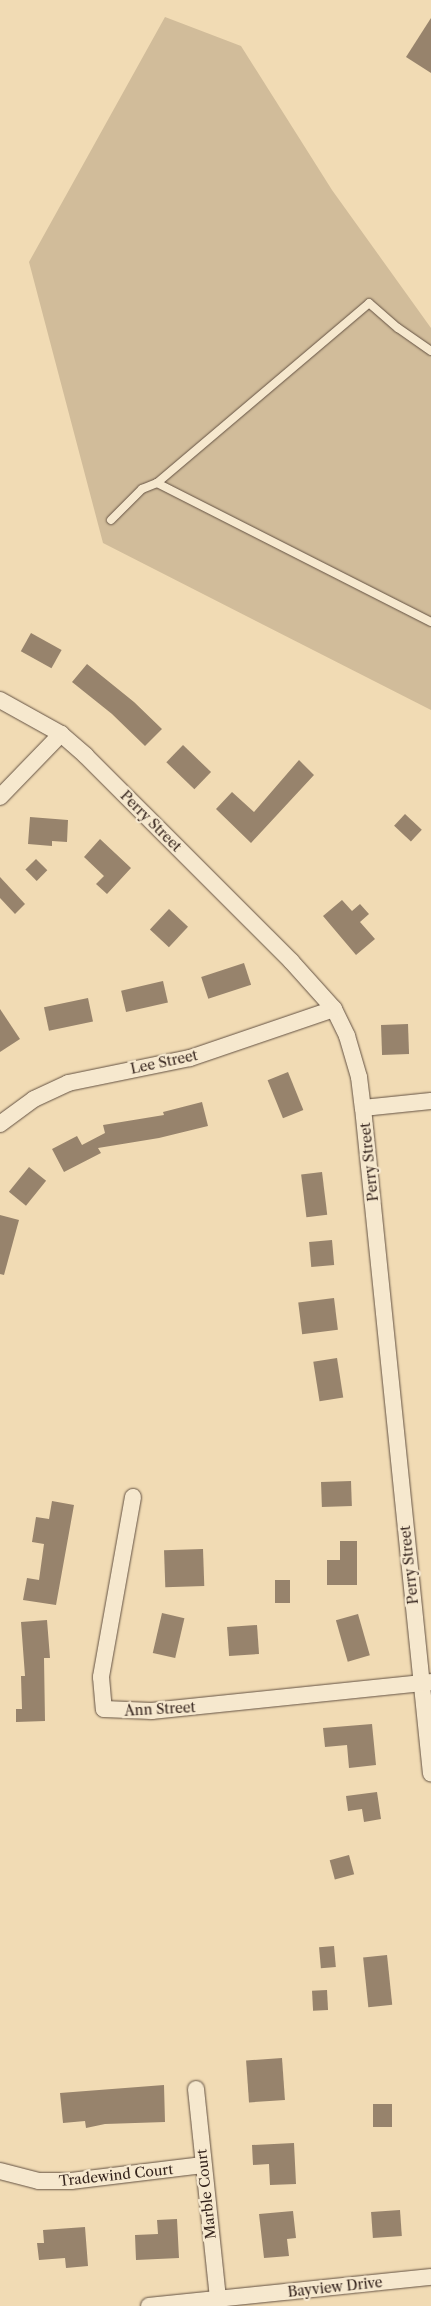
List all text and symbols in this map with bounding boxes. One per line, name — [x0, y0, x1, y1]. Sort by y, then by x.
street label: Perry Street — [117, 787, 185, 855]
street label: Lee Street — [129, 1047, 199, 1077]
street label: Perry Street — [356, 1121, 382, 1203]
street label: Perry Street — [396, 1524, 422, 1606]
street label: Ann Street — [124, 1699, 196, 1719]
street label: Marble Court — [193, 2148, 219, 2240]
street label: Tradewind Court — [58, 2161, 174, 2189]
street label: Bayview Drive — [287, 2274, 383, 2300]

